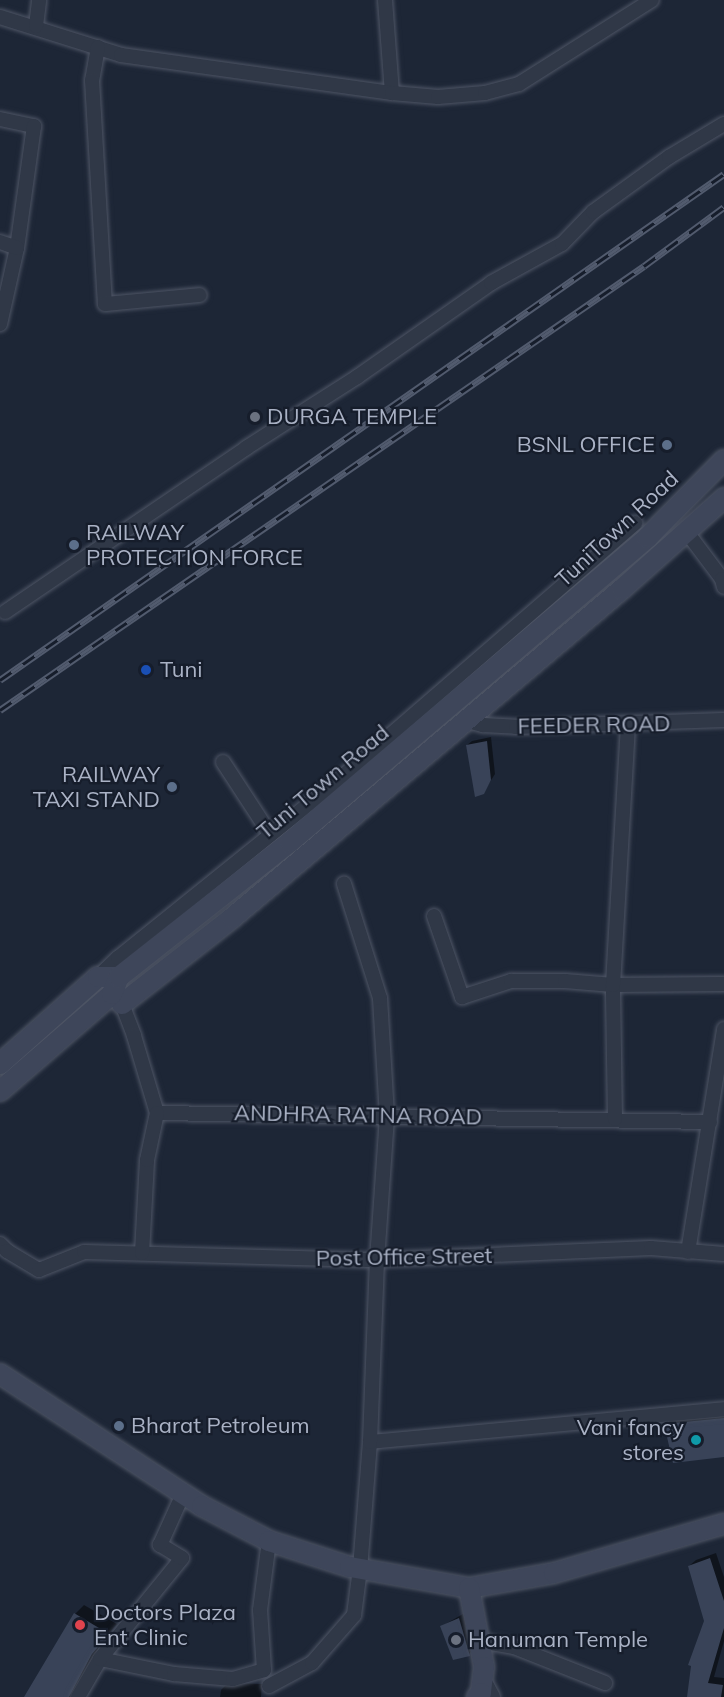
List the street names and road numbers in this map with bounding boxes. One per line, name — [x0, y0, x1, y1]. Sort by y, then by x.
street label: TuniTown Road — [550, 465, 684, 593]
street label: FEEDER ROAD — [517, 710, 671, 740]
street label: Tuni Town Road — [252, 719, 394, 845]
street label: ANDHRA RATNA ROAD — [234, 1100, 482, 1130]
street label: Post Office Street — [316, 1242, 492, 1272]

